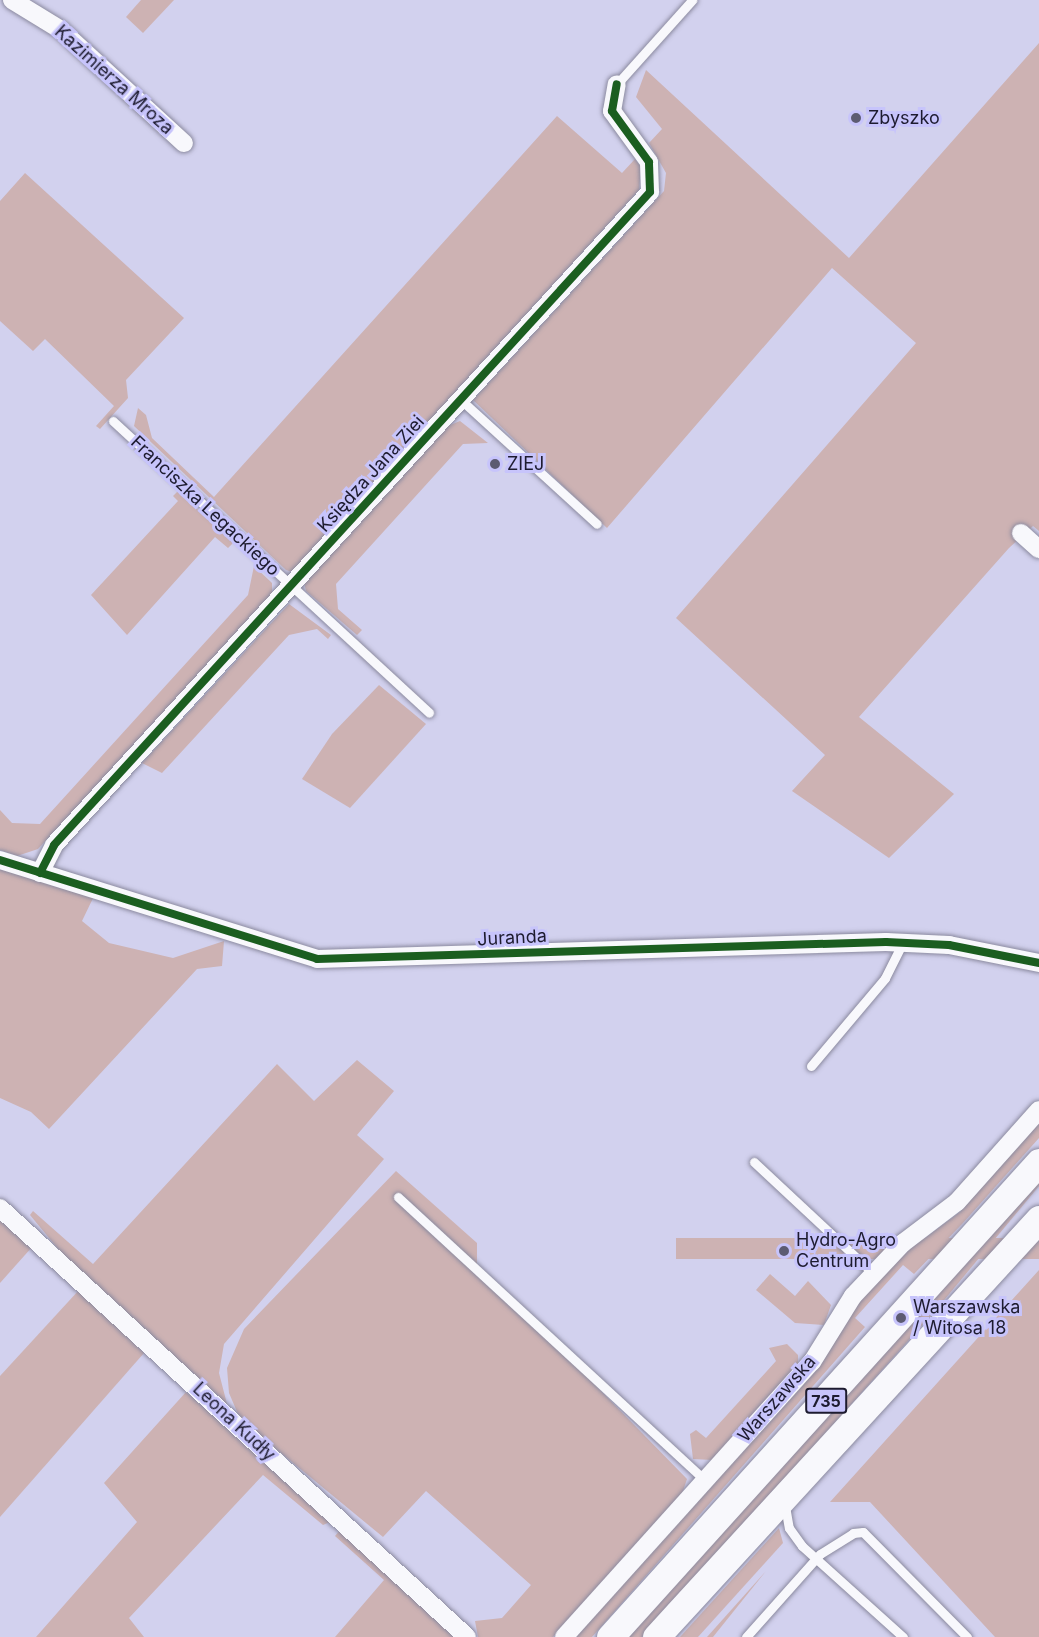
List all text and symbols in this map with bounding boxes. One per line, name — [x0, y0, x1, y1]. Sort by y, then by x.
street label: Kazimierza Mroza — [50, 21, 178, 139]
place label: Zbyszko — [868, 107, 940, 129]
marker: Zbyszko — [849, 111, 863, 125]
street label: Księdza Jana Ziei — [313, 411, 429, 537]
street label: Franciszka Legackiego — [126, 431, 284, 581]
place label: ZIEJ — [507, 453, 544, 475]
marker: ZIEJ — [488, 457, 502, 471]
street label: Juranda — [477, 925, 547, 951]
place label: Hydro-Agro Centrum — [796, 1230, 896, 1272]
marker: Hydro-Agro Centrum — [777, 1244, 791, 1258]
place label: Warszawska / Witosa 18 — [913, 1297, 1020, 1340]
marker: Warszawska / Witosa 18 — [894, 1311, 908, 1325]
street label: Warszawska — [734, 1351, 820, 1447]
street label: Leona Kudły — [188, 1378, 280, 1466]
road number: 735 — [805, 1388, 847, 1414]

